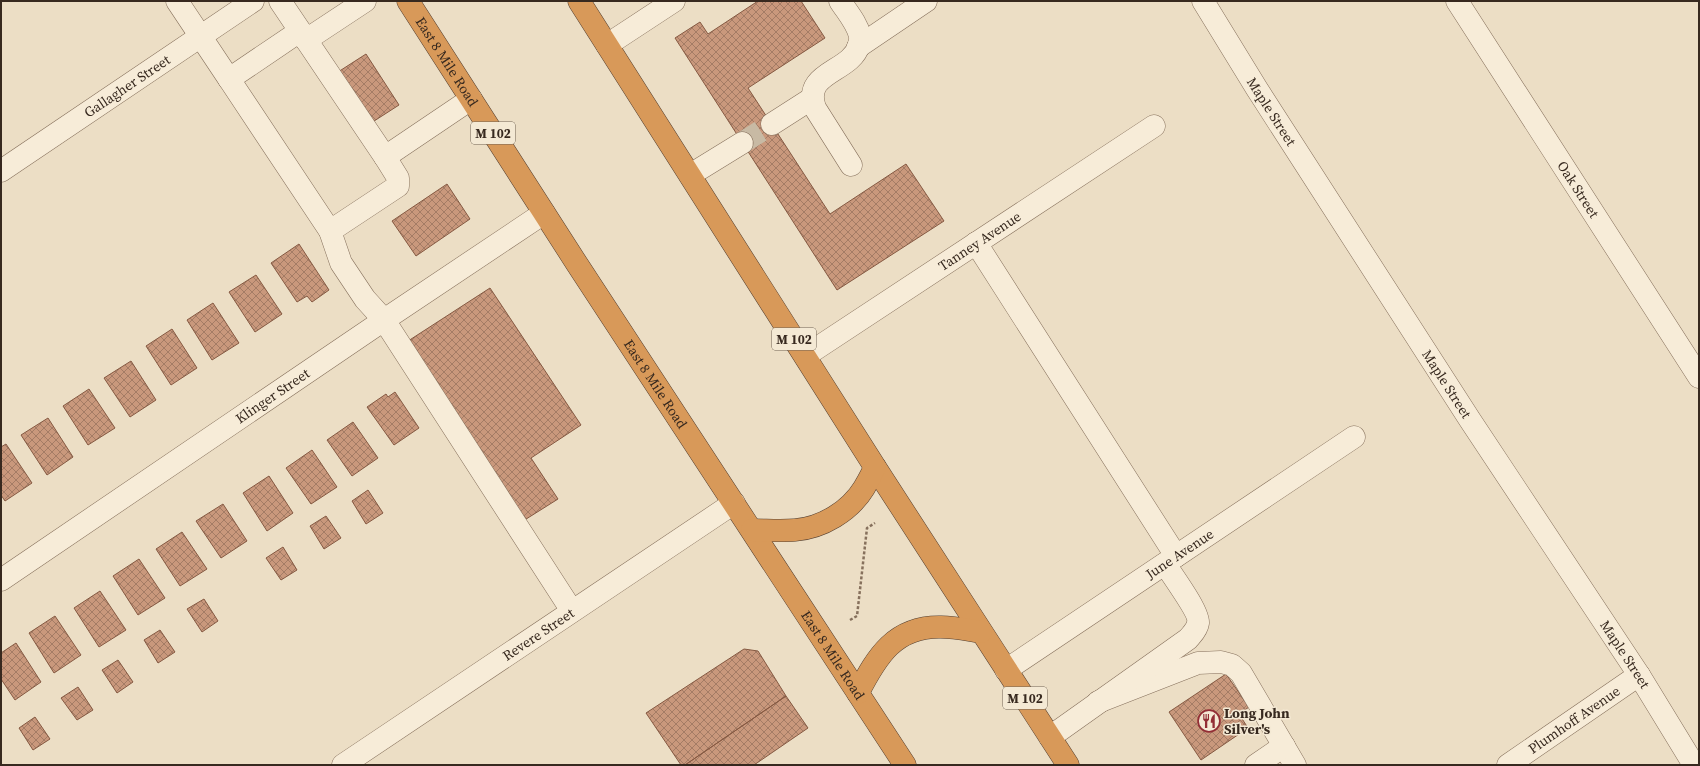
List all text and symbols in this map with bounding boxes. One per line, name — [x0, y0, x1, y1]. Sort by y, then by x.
street label: East 8 Mile Road — [411, 13, 483, 110]
street label: Gallagher Street — [80, 49, 174, 122]
street label: Maple Street — [1242, 73, 1301, 150]
road number: M 102 — [471, 122, 515, 144]
street label: Oak Street — [1552, 157, 1604, 222]
street label: Tanney Avenue — [934, 206, 1025, 276]
road number: M 102 — [772, 328, 816, 350]
street label: East 8 Mile Road — [619, 335, 692, 433]
street label: Maple Street — [1417, 346, 1477, 423]
street label: Klinger Street — [231, 363, 314, 428]
street label: June Avenue — [1141, 524, 1218, 584]
street label: Revere Street — [498, 603, 578, 665]
street label: East 8 Mile Road — [796, 606, 870, 704]
street label: Maple Street — [1595, 616, 1655, 693]
street label: Plumhoff Avenue — [1524, 681, 1624, 758]
road number: M 102 — [1003, 687, 1047, 709]
place label: Long John Silver's — [1224, 703, 1290, 739]
restaurant icon: Long John Silver's — [1196, 708, 1222, 734]

